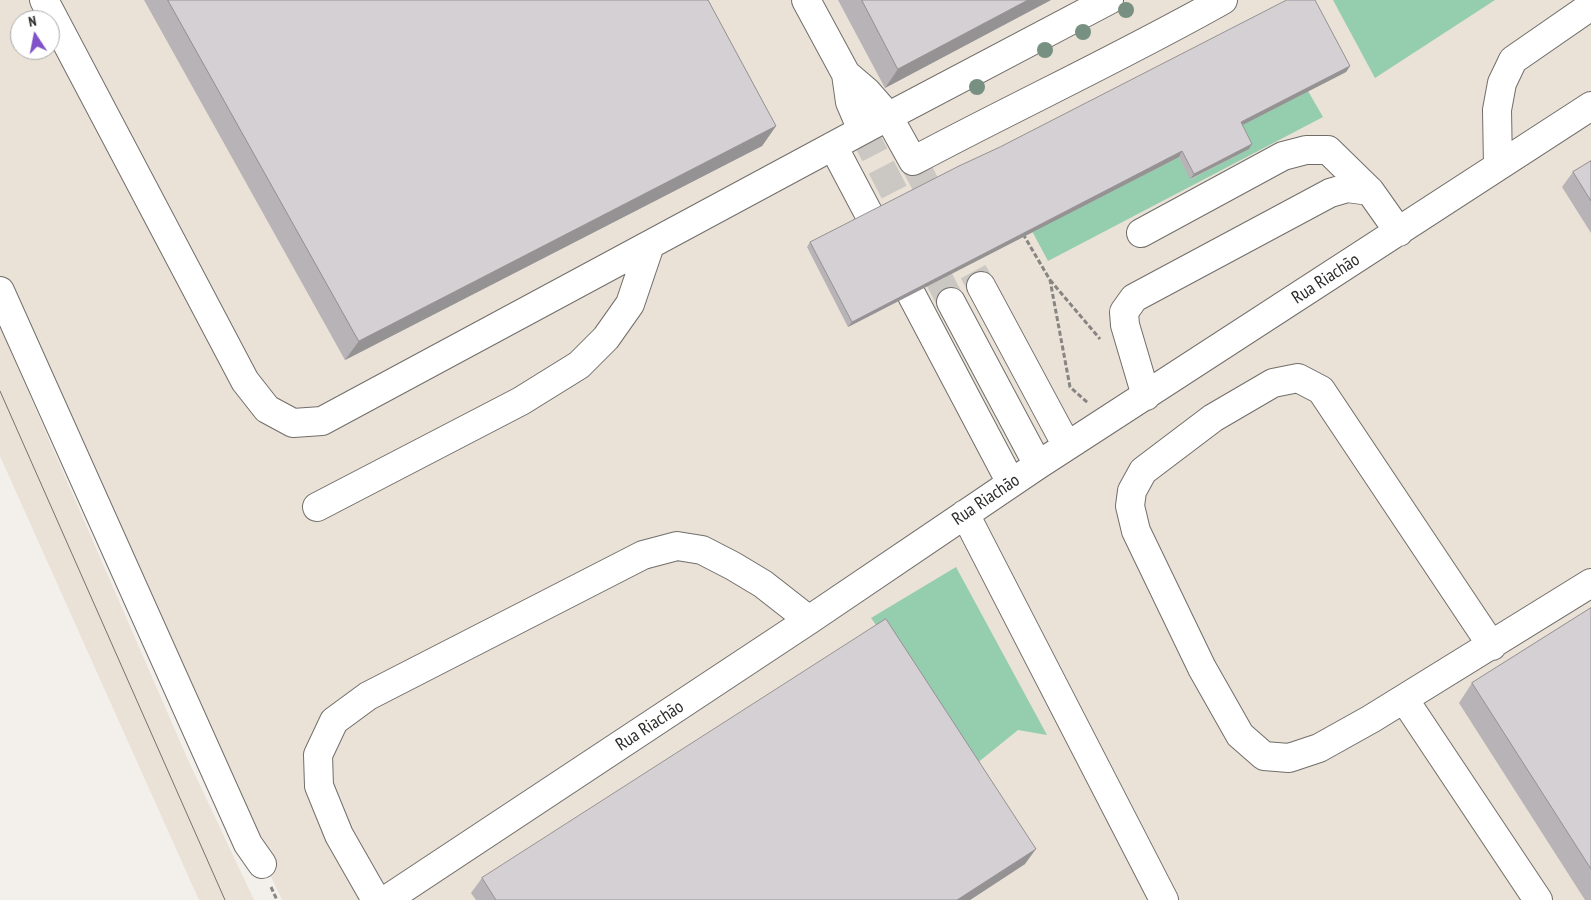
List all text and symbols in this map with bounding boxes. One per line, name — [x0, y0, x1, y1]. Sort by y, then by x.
north arrow — [10, 10, 60, 60]
text: N — [27, 12, 38, 31]
street label: Rua Riachão — [1288, 249, 1364, 309]
street label: Rua Riachão — [948, 470, 1024, 530]
street label: Rua Riachão — [612, 696, 688, 756]

